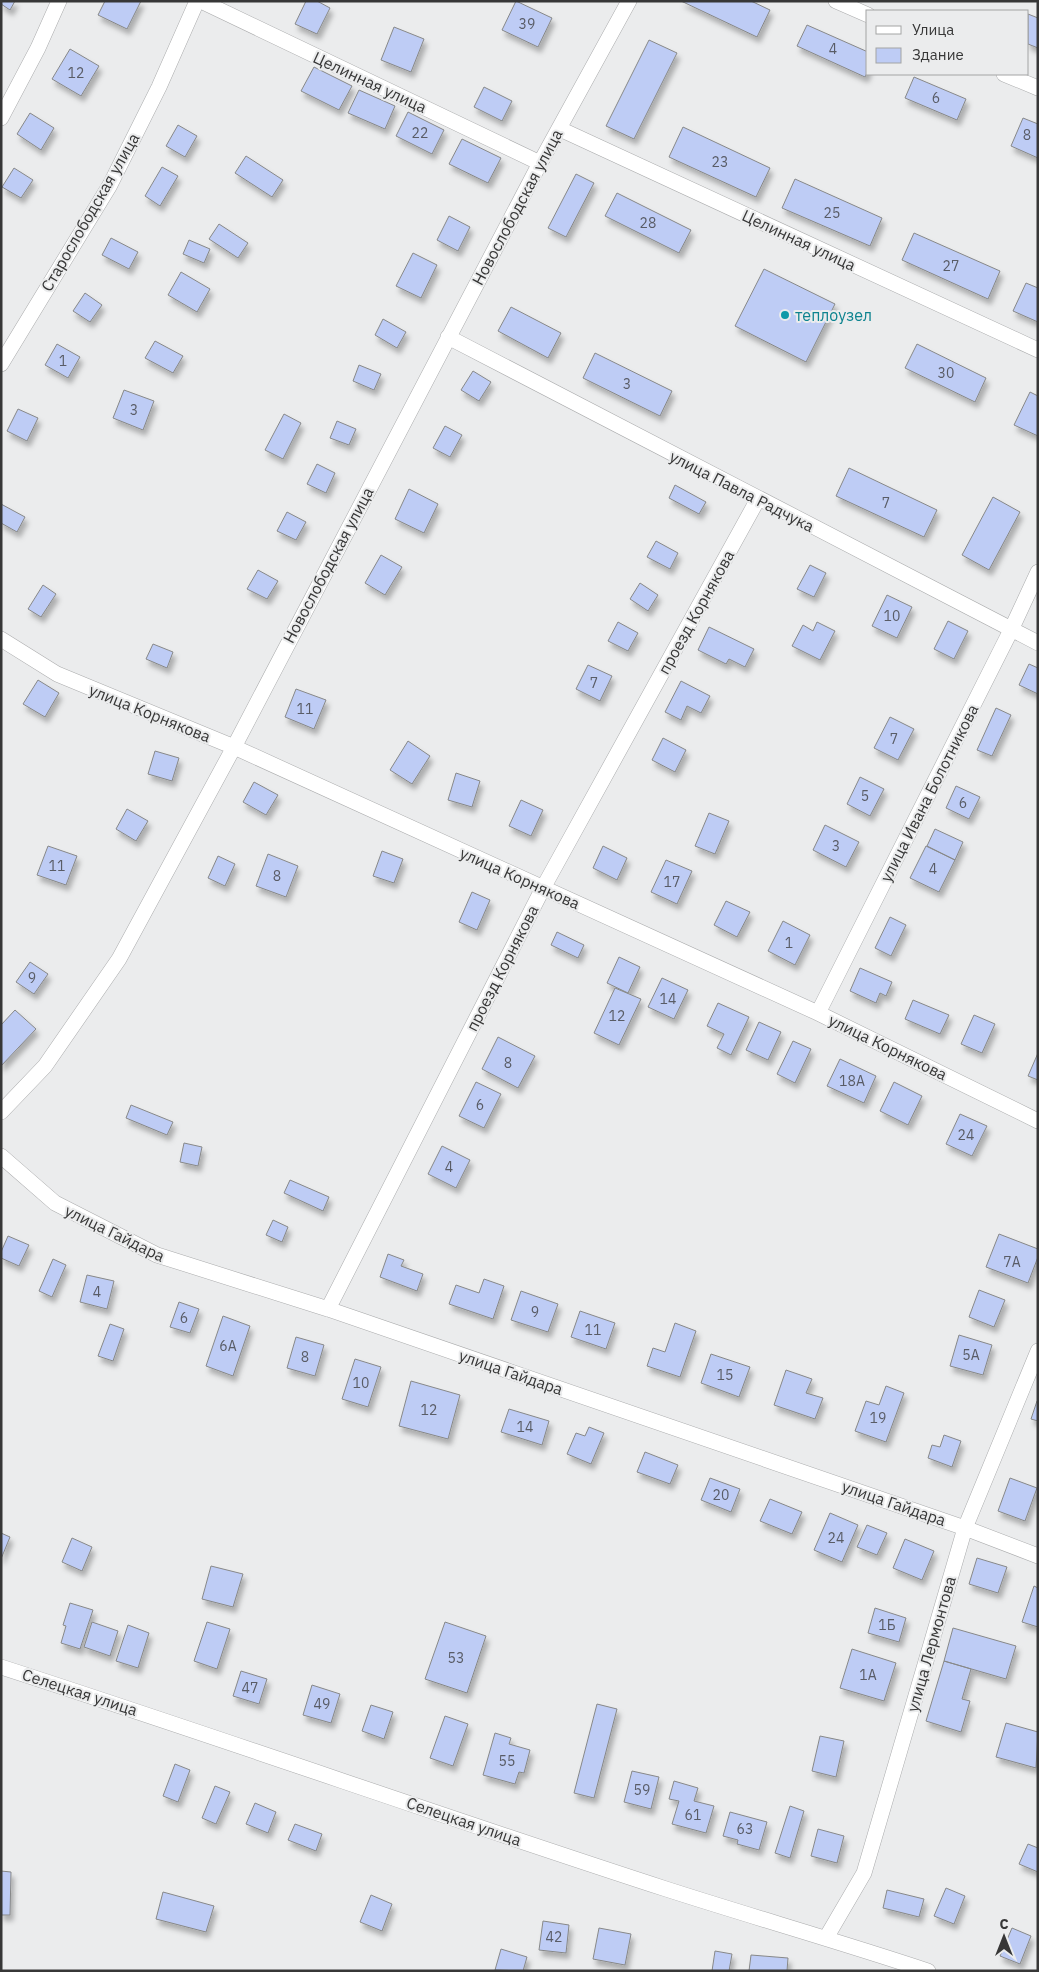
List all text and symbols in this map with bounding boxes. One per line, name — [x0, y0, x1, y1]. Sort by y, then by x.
legend — [866, 10, 1029, 75]
house number: 39 — [519, 15, 535, 33]
text: Улица — [912, 20, 954, 39]
house number: 4 — [829, 40, 837, 58]
text: Здание — [912, 45, 964, 64]
street label: Целинная улица — [310, 47, 430, 117]
house number: 12 — [68, 64, 84, 82]
house number: 6 — [932, 89, 940, 107]
house number: 22 — [412, 124, 428, 142]
street label: Новослободская улица — [467, 125, 567, 288]
house number: 8 — [1023, 126, 1031, 144]
street label: Старослободская улица — [36, 129, 144, 295]
house number: 23 — [712, 153, 728, 171]
house number: 25 — [824, 204, 840, 222]
street label: Целинная улица — [739, 205, 859, 275]
house number: 28 — [640, 214, 656, 232]
house number: 27 — [943, 257, 959, 275]
place label: теплоузел — [795, 305, 872, 325]
marker: теплоузел — [779, 309, 791, 321]
house number: 1 — [59, 352, 67, 370]
house number: 30 — [938, 364, 954, 382]
house number: 3 — [623, 375, 631, 393]
house number: 3 — [130, 401, 138, 419]
street label: улица Павла Радчука — [666, 446, 818, 536]
street label: Новослободская улица — [278, 483, 378, 646]
house number: 7 — [882, 494, 890, 512]
street label: проезд Корнякова — [654, 546, 739, 678]
house number: 10 — [884, 607, 900, 625]
house number: 7 — [590, 674, 598, 692]
street label: улица Корнякова — [86, 679, 214, 747]
house number: 11 — [297, 700, 313, 718]
street label: улица Ивана Болотникова — [875, 700, 983, 885]
house number: 7 — [890, 730, 898, 748]
house number: 5 — [861, 787, 869, 805]
house number: 6 — [959, 794, 967, 812]
house number: 3 — [832, 837, 840, 855]
street label: улица Корнякова — [457, 843, 584, 914]
house number: 11 — [49, 857, 65, 875]
house number: 4 — [929, 860, 937, 878]
house number: 8 — [273, 867, 281, 885]
house number: 17 — [664, 873, 680, 891]
street label: проезд Корнякова — [462, 901, 543, 1034]
house number: 1 — [785, 934, 793, 952]
house number: 9 — [28, 969, 36, 987]
house number: 14 — [660, 990, 676, 1008]
house number: 12 — [609, 1007, 625, 1025]
street label: улица Корнякова — [825, 1010, 951, 1085]
house number: 8 — [504, 1054, 512, 1072]
house number: 18А — [839, 1072, 865, 1090]
house number: 6 — [476, 1096, 484, 1114]
house number: 24 — [958, 1126, 974, 1144]
house number: 4 — [445, 1158, 453, 1176]
street label: улица Гайдара — [62, 1200, 169, 1266]
house number: 7А — [1003, 1253, 1021, 1271]
house number: 4 — [93, 1283, 101, 1301]
house number: 9 — [531, 1303, 539, 1321]
house number: 6 — [180, 1309, 188, 1327]
house number: 11 — [585, 1321, 601, 1339]
house number: 6А — [219, 1337, 237, 1355]
street label: улица Гайдара — [456, 1345, 566, 1399]
house number: 5А — [962, 1346, 980, 1364]
house number: 8 — [301, 1348, 309, 1366]
house number: 15 — [717, 1366, 733, 1384]
house number: 10 — [353, 1374, 369, 1392]
house number: 12 — [421, 1401, 437, 1419]
house number: 19 — [870, 1409, 886, 1427]
house number: 14 — [517, 1418, 533, 1436]
street label: улица Гайдара — [839, 1476, 949, 1530]
house number: 20 — [713, 1486, 729, 1504]
house number: 24 — [828, 1529, 844, 1547]
street label: улица Лермонтова — [902, 1573, 960, 1714]
house number: 1Б — [878, 1616, 896, 1634]
house number: 53 — [448, 1649, 464, 1667]
street label: Селецкая улица — [20, 1664, 141, 1720]
house number: 1А — [859, 1666, 877, 1684]
house number: 47 — [242, 1679, 258, 1697]
house number: 49 — [314, 1695, 330, 1713]
house number: 55 — [499, 1752, 515, 1770]
house number: 59 — [634, 1781, 650, 1799]
street label: Селецкая улица — [404, 1792, 524, 1850]
house number: 61 — [685, 1806, 701, 1824]
house number: 63 — [737, 1820, 753, 1838]
north arrow — [979, 1912, 1029, 1962]
text: С — [999, 1915, 1009, 1933]
house number: 42 — [546, 1928, 562, 1946]

